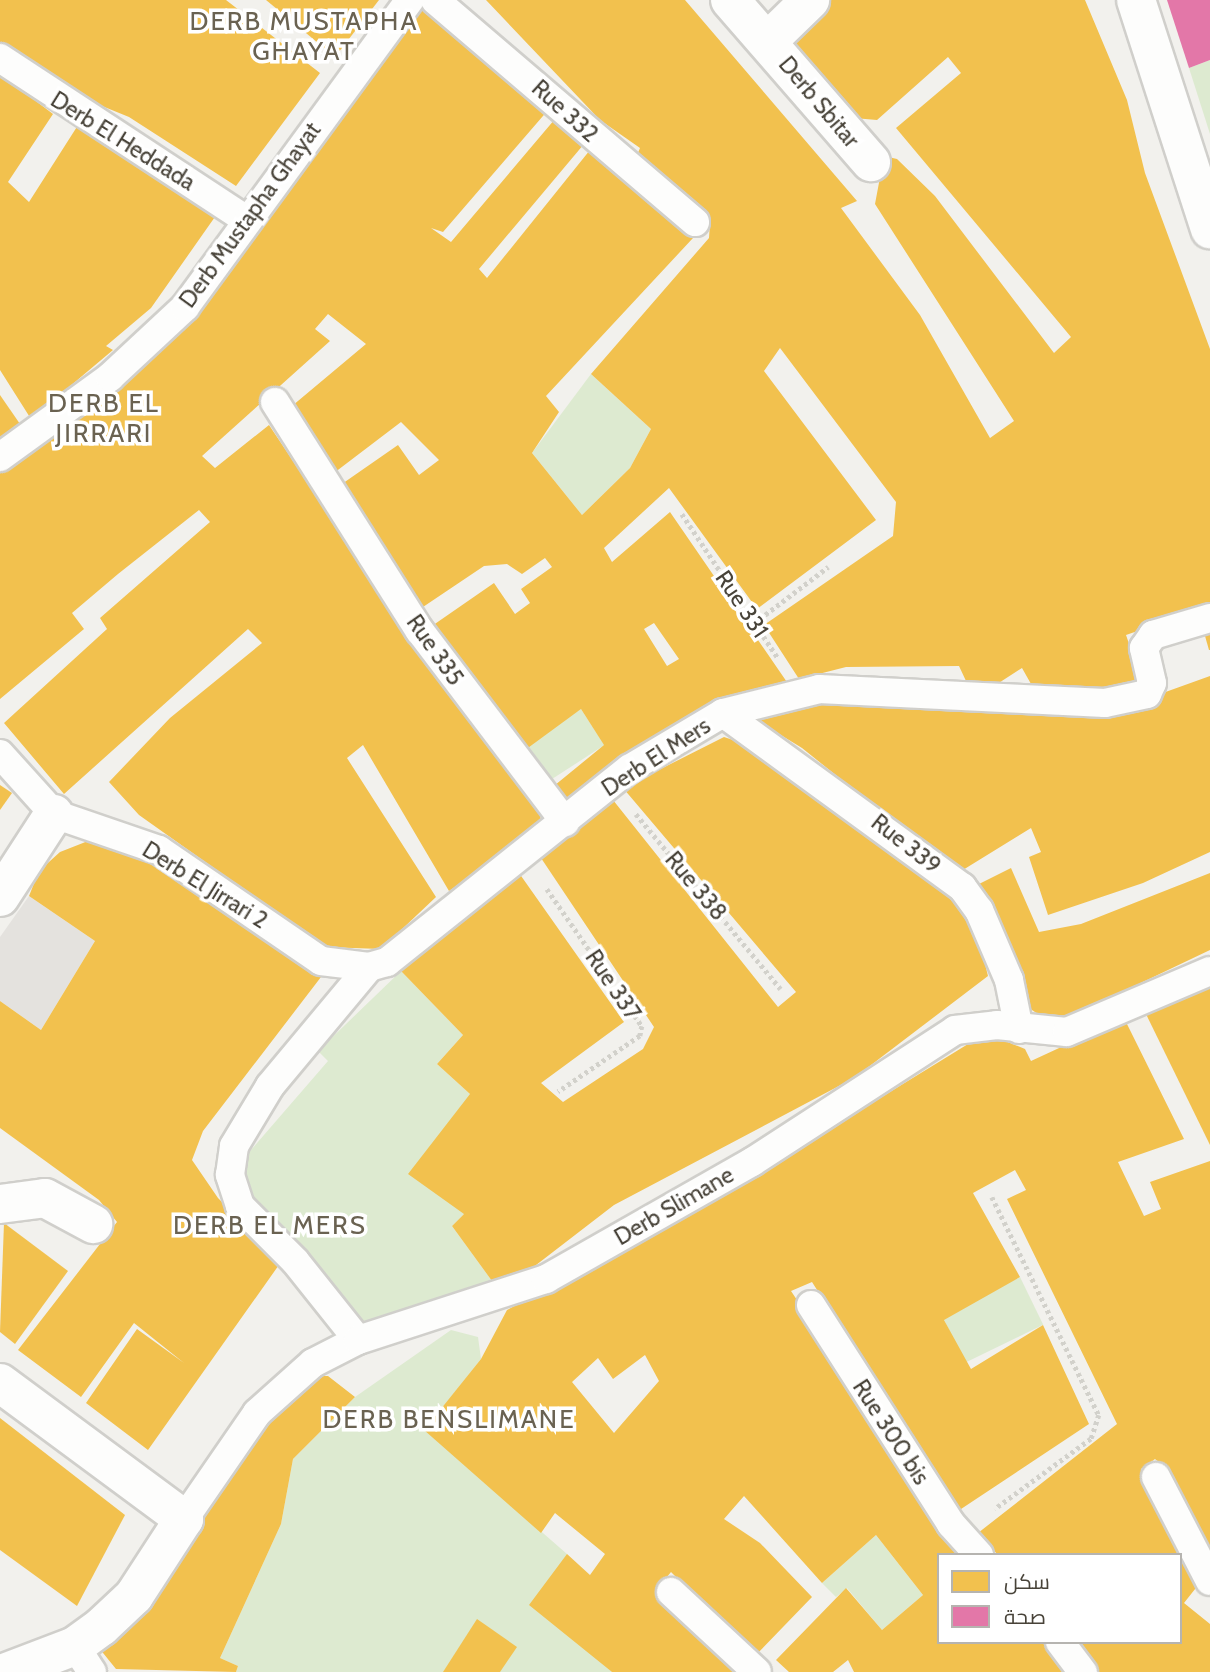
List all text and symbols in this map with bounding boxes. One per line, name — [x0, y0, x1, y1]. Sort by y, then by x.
district label: DERB MUSTAPHA GHAYAT — [191, 6, 417, 68]
street label: Derb Sbitar — [773, 51, 865, 153]
street label: Rue 332 — [526, 74, 604, 148]
street label: Derb El Heddada — [46, 86, 200, 196]
street label: Derb Mustapha Ghayat — [174, 117, 326, 313]
district label: DERB EL JIRRARI — [49, 388, 159, 450]
street label: Rue 331 — [710, 565, 774, 643]
street label: Rue 335 — [401, 609, 469, 691]
street label: Derb El Mers — [597, 712, 715, 802]
street label: Rue 339 — [866, 808, 946, 880]
street label: Derb El Jirrari 2 — [137, 836, 273, 934]
street label: Rue 338 — [659, 846, 733, 926]
street label: Rue 337 — [579, 945, 647, 1025]
street label: Derb Slimane — [610, 1161, 738, 1251]
district label: DERB EL MERS — [175, 1210, 365, 1242]
street label: Rue 300 bis — [847, 1374, 935, 1490]
district label: DERB BENSLIMANE — [324, 1404, 574, 1436]
legend — [937, 1553, 1182, 1644]
text: سكن — [1004, 1569, 1050, 1594]
text: صحة — [1004, 1604, 1046, 1629]

